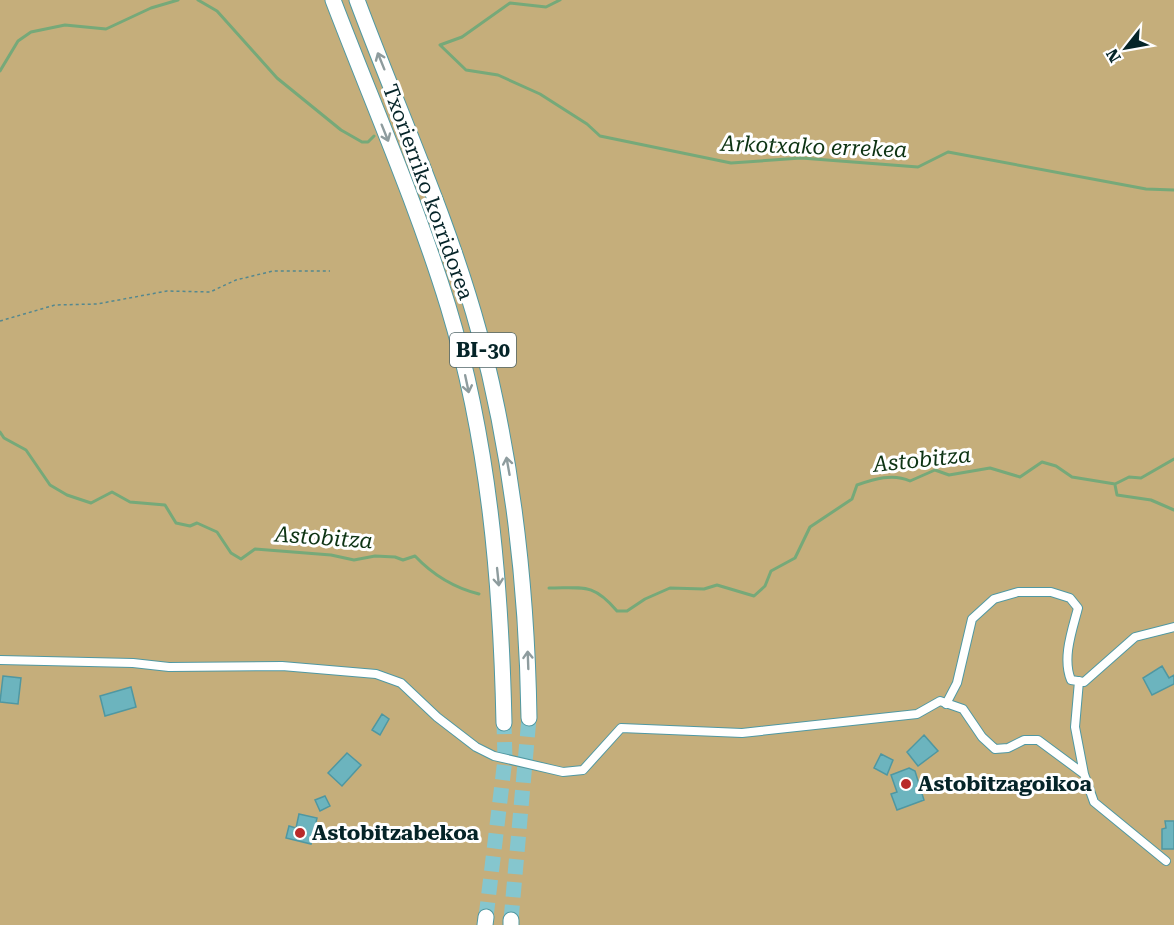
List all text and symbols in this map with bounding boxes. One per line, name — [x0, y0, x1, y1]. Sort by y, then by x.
north arrow — [1096, 18, 1156, 78]
text: N — [1102, 45, 1125, 66]
one-way arrow — [374, 52, 385, 70]
street label: Txorierriko korridorea — [378, 81, 478, 303]
one-way arrow — [380, 123, 391, 141]
water label: Arkotxako errekea — [718, 131, 908, 162]
road number: BI-30 — [450, 333, 516, 367]
one-way arrow — [462, 375, 474, 394]
water label: Astobitza — [870, 442, 972, 477]
one-way arrow — [503, 457, 514, 476]
water label: Astobitza — [272, 521, 374, 553]
one-way arrow — [493, 566, 504, 586]
one-way arrow — [522, 650, 533, 670]
place label: Astobitzagoikoa — [918, 772, 1092, 796]
marker: Astobitzagoikoa — [899, 777, 913, 791]
place label: Astobitzabekoa — [312, 821, 480, 845]
marker: Astobitzabekoa — [293, 826, 307, 840]

